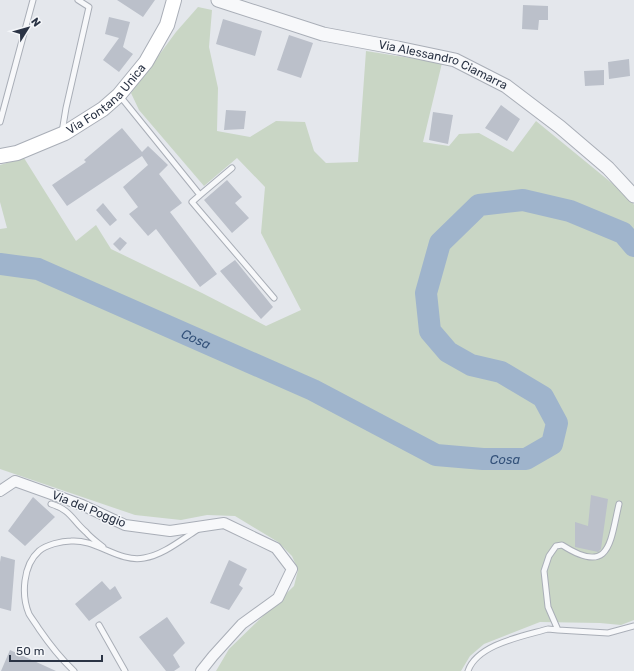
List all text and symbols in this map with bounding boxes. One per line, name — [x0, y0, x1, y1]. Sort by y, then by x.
north arrow — [8, 8, 48, 48]
text: N — [28, 15, 43, 29]
street label: Via Alessandro Ciamarra — [378, 38, 510, 93]
street label: Via Fontana Unica — [64, 61, 149, 137]
water label: Cosa — [179, 326, 213, 352]
water label: Cosa — [490, 452, 520, 467]
street label: Via del Poggio — [50, 488, 128, 530]
scale bar — [10, 637, 102, 663]
text: 50 m — [16, 644, 44, 658]

